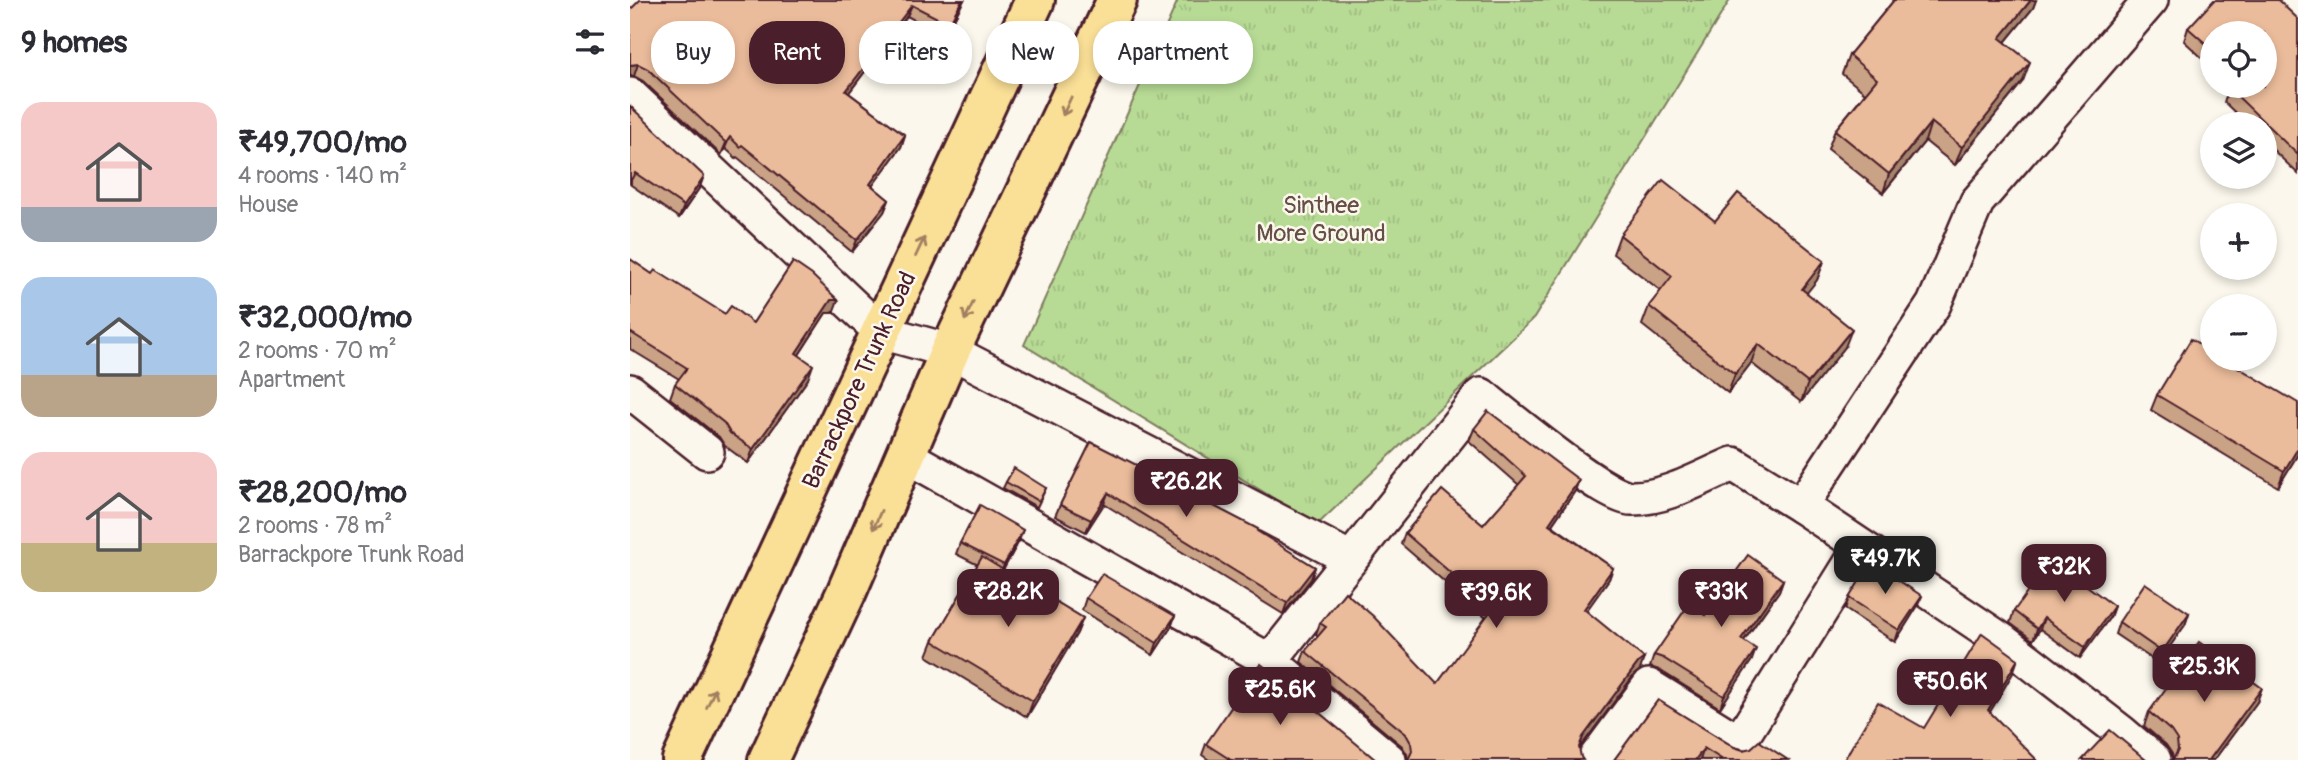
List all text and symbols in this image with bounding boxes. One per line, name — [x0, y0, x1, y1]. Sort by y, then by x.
chip: Buy — [651, 21, 735, 84]
chip: Rent — [749, 21, 845, 84]
chip: Filters — [859, 21, 972, 84]
chip: New — [986, 21, 1079, 84]
chip: Apartment — [1093, 21, 1253, 84]
map controls — [2200, 21, 2277, 371]
button: locate — [2200, 21, 2277, 98]
icon: filters — [571, 23, 609, 61]
text: 9 homes — [21, 24, 127, 61]
one-way arrow — [1059, 95, 1073, 116]
button: layers — [2200, 112, 2277, 189]
text: ₹49,700/mo — [238, 124, 407, 161]
icon: home — [77, 130, 161, 214]
text: 4 rooms · 140 m² — [238, 161, 407, 190]
text: House — [238, 190, 298, 219]
park label: Sinthee More Ground — [1256, 191, 1386, 248]
button: + — [2200, 203, 2277, 280]
one-way arrow — [914, 237, 927, 259]
street label: Barrackpore Trunk Road — [796, 267, 923, 493]
button: − — [2200, 294, 2277, 371]
text: ₹32,000/mo — [238, 299, 412, 336]
one-way arrow — [961, 300, 975, 321]
icon: home — [77, 305, 161, 389]
text: 2 rooms · 70 m² — [238, 336, 397, 365]
text: Apartment — [238, 365, 345, 394]
pin: ₹26.2K — [1129, 460, 1243, 519]
text: ₹26.2K — [1150, 467, 1222, 496]
text: ₹28,200/mo — [238, 474, 407, 511]
icon: home — [77, 480, 161, 564]
one-way arrow — [870, 508, 883, 530]
text: 2 rooms · 78 m² — [238, 511, 392, 540]
pin: ₹49.7K — [1828, 536, 1942, 596]
text: Barrackpore Trunk Road — [238, 540, 464, 569]
text: ₹49.7K — [1850, 544, 1920, 573]
pin: ₹32K — [2023, 544, 2105, 604]
text: ₹32K — [2037, 552, 2091, 581]
pin: ₹28.2K — [951, 570, 1065, 629]
pin: ₹39.6K — [1439, 570, 1553, 630]
pin: ₹33K — [1680, 570, 1762, 629]
text: ₹28.2K — [973, 577, 1043, 606]
text: ₹33K — [1694, 577, 1748, 606]
text: ₹39.6K — [1461, 578, 1531, 607]
pin: ₹25.3K — [2147, 644, 2261, 704]
text: ₹25.3K — [2169, 652, 2239, 681]
pin: ₹50.6K — [1893, 660, 2007, 719]
text: ₹50.6K — [1913, 667, 1987, 696]
pin: ₹25.6K — [1223, 668, 1337, 727]
text: ₹25.6K — [1244, 675, 1316, 704]
one-way arrow — [705, 688, 718, 709]

